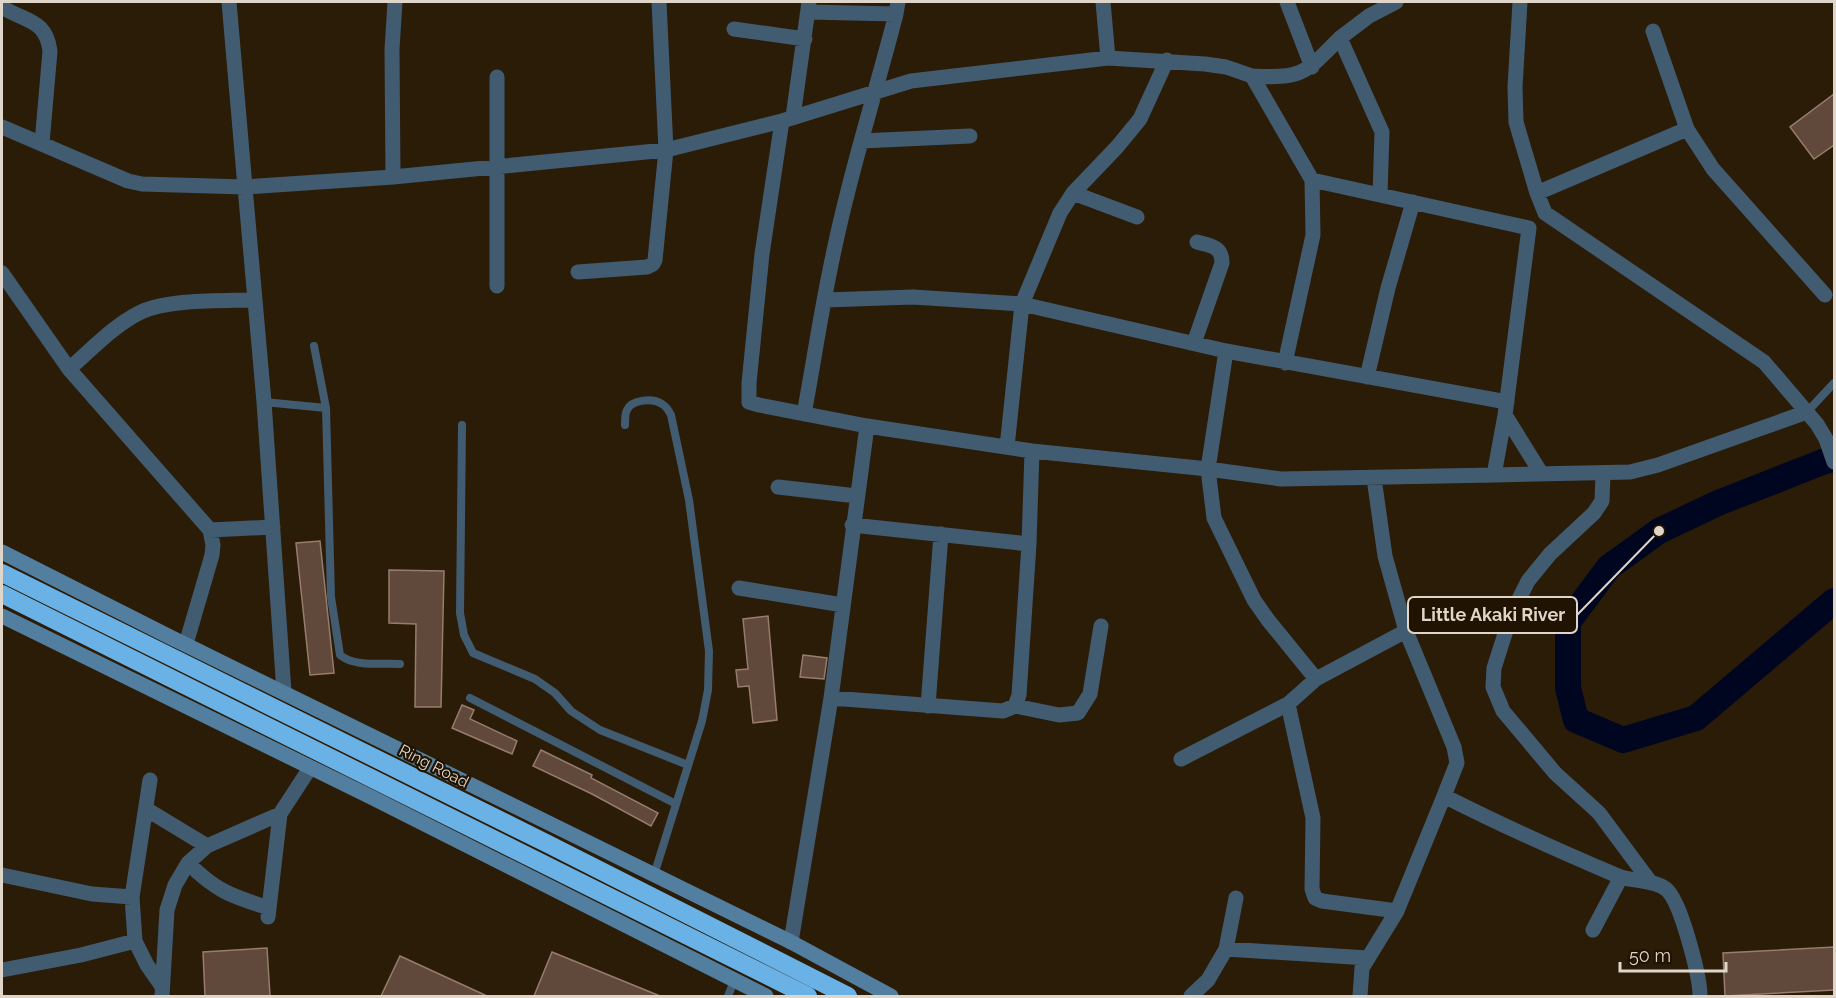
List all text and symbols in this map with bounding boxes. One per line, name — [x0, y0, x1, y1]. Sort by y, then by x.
callout: Little Akaki River — [1408, 597, 1577, 633]
text: Little Akaki River — [1421, 604, 1565, 625]
street label: Ring Road — [396, 740, 472, 792]
scale bar — [1620, 935, 1726, 973]
text: 50 m — [1629, 945, 1671, 966]

